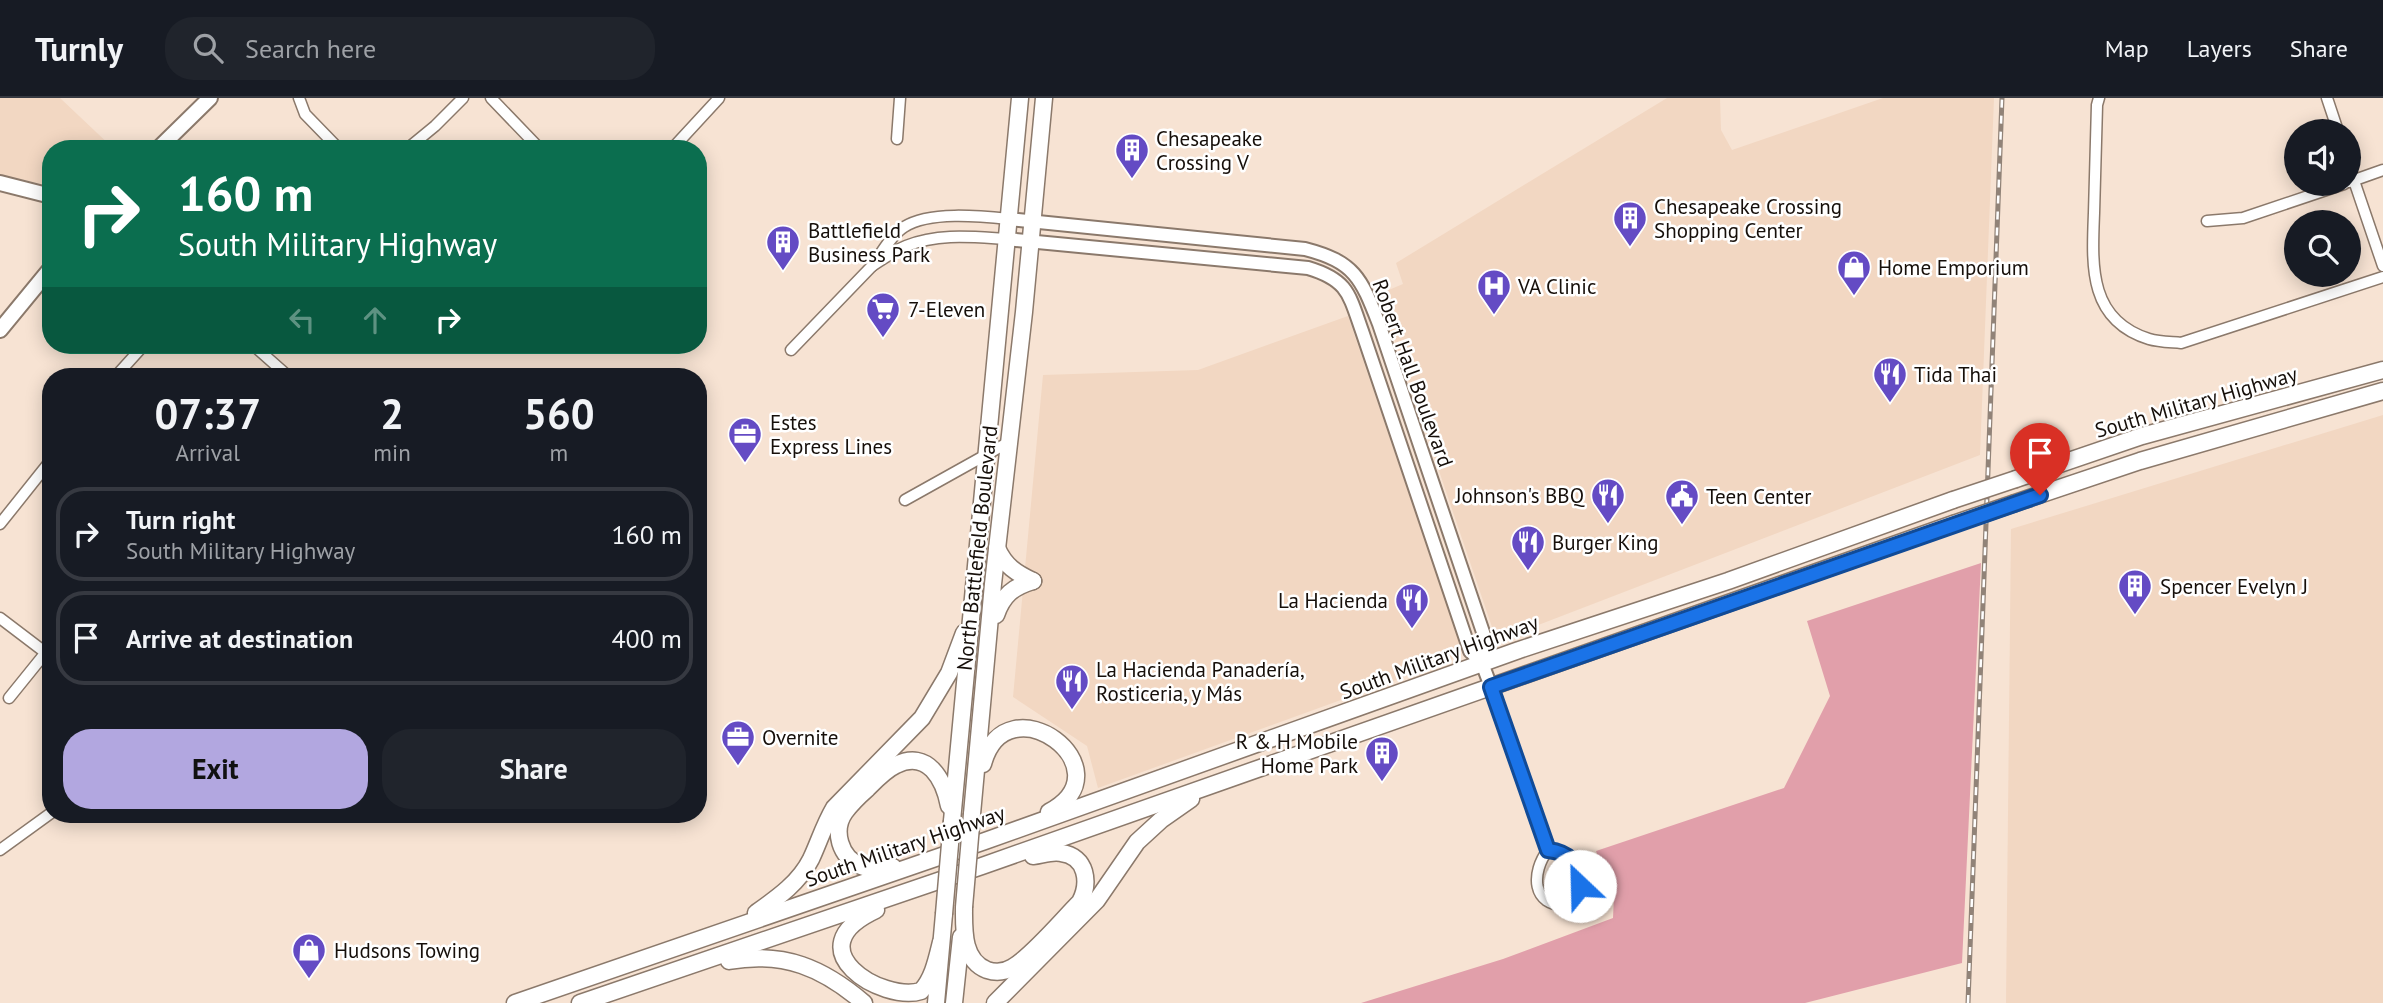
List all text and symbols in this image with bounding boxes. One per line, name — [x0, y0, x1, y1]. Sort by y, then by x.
search box — [165, 17, 655, 80]
text: Turnly — [35, 27, 123, 70]
icon: search — [189, 29, 227, 67]
text: Search here — [245, 32, 376, 65]
text: Map — [2105, 33, 2149, 64]
text: Layers — [2187, 33, 2252, 64]
text: Share — [2290, 33, 2348, 64]
map controls — [2284, 119, 2361, 287]
button: sound — [2284, 119, 2361, 196]
place label: Chesapeake Crossing V — [1156, 125, 1262, 176]
building icon: Chesapeake Crossing V — [1113, 131, 1151, 180]
text: 160 m — [178, 161, 313, 225]
icon: right — [63, 168, 154, 259]
place label: Chesapeake Crossing Shopping Center — [1654, 193, 1842, 244]
building icon: Chesapeake Crossing Shopping Center — [1611, 199, 1649, 248]
button: search — [2284, 210, 2361, 287]
place label: Battlefield Business Park — [808, 217, 930, 268]
text: South Military Highway — [178, 223, 497, 265]
building icon: Battlefield Business Park — [764, 223, 802, 272]
shop icon: Home Emporium — [1835, 248, 1873, 297]
place label: Home Emporium — [1878, 254, 2029, 281]
hospital icon: VA Clinic — [1475, 267, 1513, 316]
place label: VA Clinic — [1517, 273, 1596, 300]
street label: Robert Hall Boulevard — [1366, 275, 1460, 471]
supermarket icon: 7-Eleven — [864, 290, 902, 339]
place label: 7-Eleven — [908, 296, 985, 323]
icon: left — [283, 301, 321, 339]
icon: ahead — [356, 301, 394, 339]
icon: right — [429, 301, 467, 339]
restaurant icon: Tida Thai — [1871, 355, 1909, 404]
street label: South Military Highway — [2092, 360, 2301, 444]
place label: Tida Thai — [1914, 361, 1997, 388]
text: 07:37 — [154, 386, 261, 441]
text: 2 — [380, 386, 404, 441]
text: 560 — [523, 386, 595, 441]
place label: Estes Express Lines — [770, 409, 892, 460]
office icon: Estes Express Lines — [726, 415, 764, 464]
pin — [2010, 423, 2070, 495]
street label: North Battlefield Boulevard — [951, 424, 1003, 672]
icon: arrive — [2021, 434, 2059, 472]
text: Arrival — [175, 438, 240, 467]
text: min — [373, 438, 411, 467]
text: m — [550, 438, 568, 467]
restaurant icon: Johnson's BBQ — [1589, 476, 1627, 525]
public building icon: Teen Center — [1663, 477, 1701, 526]
place label: Johnson's BBQ — [1454, 482, 1585, 509]
place label: Teen Center — [1706, 483, 1811, 510]
text: Turn right — [126, 503, 235, 536]
icon: right — [67, 515, 105, 553]
text: 160 m — [611, 518, 682, 551]
restaurant icon: Burger King — [1509, 523, 1547, 572]
place label: Burger King — [1552, 529, 1659, 556]
text: South Military Highway — [126, 536, 355, 565]
building icon: Spencer Evelyn J — [2116, 567, 2154, 616]
place label: Spencer Evelyn J — [2160, 573, 2308, 600]
restaurant icon: La Hacienda — [1393, 581, 1431, 630]
place label: La Hacienda — [1278, 587, 1388, 614]
street label: South Military Highway — [1336, 608, 1542, 705]
icon: arrive — [67, 619, 105, 657]
text: Arrive at destination — [126, 622, 353, 655]
text: 400 m — [611, 622, 682, 655]
place label: La Hacienda Panadería, Rosticeria, y Más — [1096, 656, 1305, 707]
restaurant icon: La Hacienda Panadería, Rosticeria, y Más — [1053, 662, 1091, 711]
office icon: Overnite — [719, 718, 757, 767]
place label: Overnite — [762, 724, 838, 751]
place label: R & H Mobile Home Park — [1236, 728, 1358, 779]
button: Exit — [63, 729, 368, 809]
button: Share — [382, 729, 686, 809]
building icon: R & H Mobile Home Park — [1363, 734, 1401, 783]
street label: South Military Highway — [802, 799, 1009, 893]
position arrow — [1543, 849, 1617, 923]
shop icon: Hudsons Towing — [290, 931, 328, 980]
place label: Hudsons Towing — [334, 937, 480, 964]

